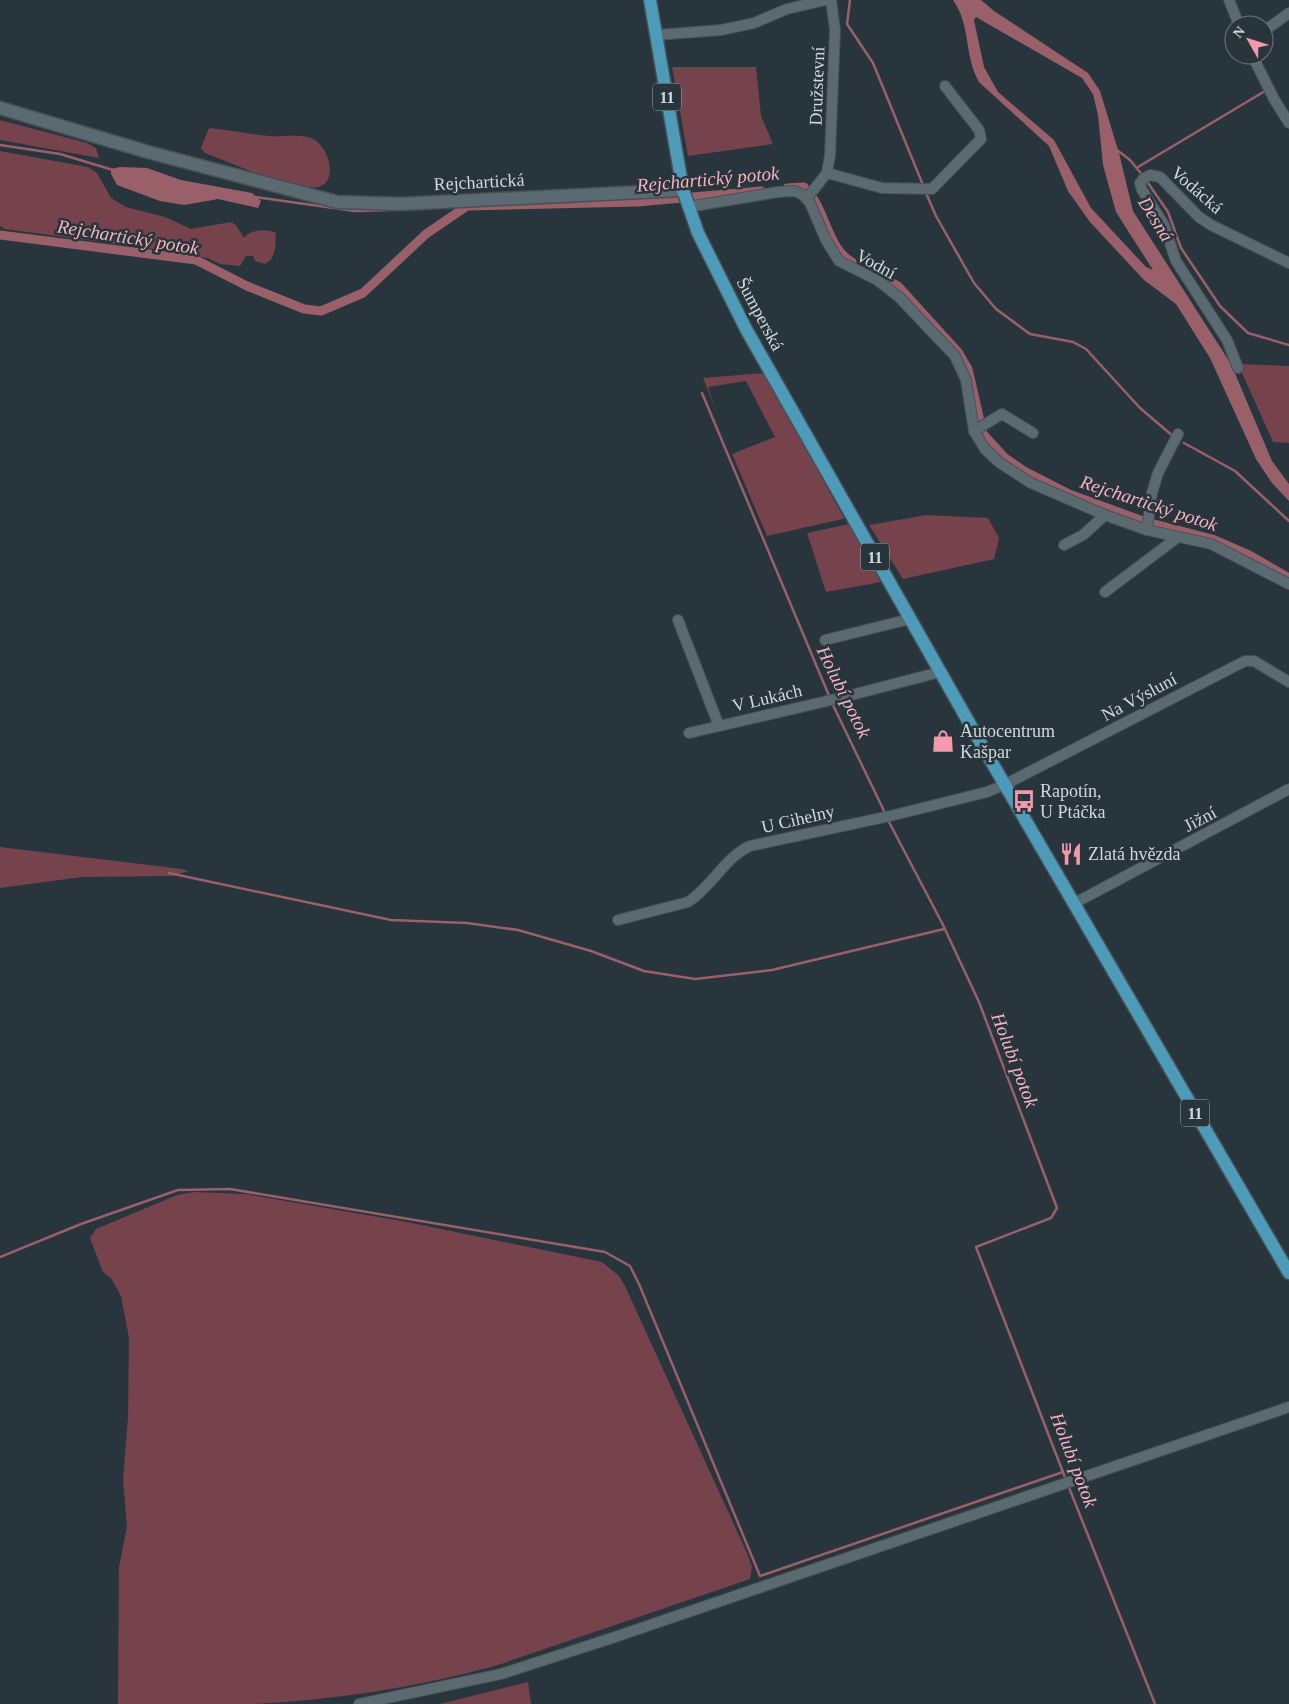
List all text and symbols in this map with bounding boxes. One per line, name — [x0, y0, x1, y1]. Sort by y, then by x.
north arrow — [1224, 15, 1274, 65]
text: N — [1230, 23, 1248, 41]
street label: Družstevní — [806, 46, 828, 126]
road number: 11 — [653, 84, 681, 110]
water label: Rejchartický potok — [635, 162, 781, 196]
street label: Vodácká — [1167, 162, 1227, 218]
street label: Rejchartická — [433, 170, 525, 194]
water label: Desná — [1134, 192, 1178, 246]
water label: Rejchartický potok — [55, 215, 201, 259]
street label: Vodní — [852, 245, 900, 283]
street label: Šumperská — [732, 274, 788, 354]
water label: Rejchartický potok — [1077, 471, 1221, 535]
road number: 11 — [861, 544, 889, 570]
water label: Holubí potok — [812, 642, 876, 742]
street label: Na Výsluní — [1098, 669, 1180, 725]
street label: V Lukách — [730, 680, 804, 716]
place label: Autocentrum Kašpar — [960, 721, 1055, 762]
shop icon: Autocentrum Kašpar — [930, 728, 956, 754]
place label: Rapotín, U Ptáčka — [1040, 781, 1105, 822]
bus stop icon: Rapotín, U Ptáčka — [1011, 788, 1037, 814]
street label: U Cihelny — [759, 801, 837, 837]
street label: Jižní — [1180, 802, 1220, 836]
restaurant icon: Zlatá hvězda — [1058, 841, 1084, 867]
place label: Zlatá hvězda — [1088, 844, 1180, 864]
water label: Holubí potok — [987, 1009, 1043, 1111]
road number: 11 — [1181, 1100, 1209, 1126]
water label: Holubí potok — [1046, 1409, 1102, 1511]

